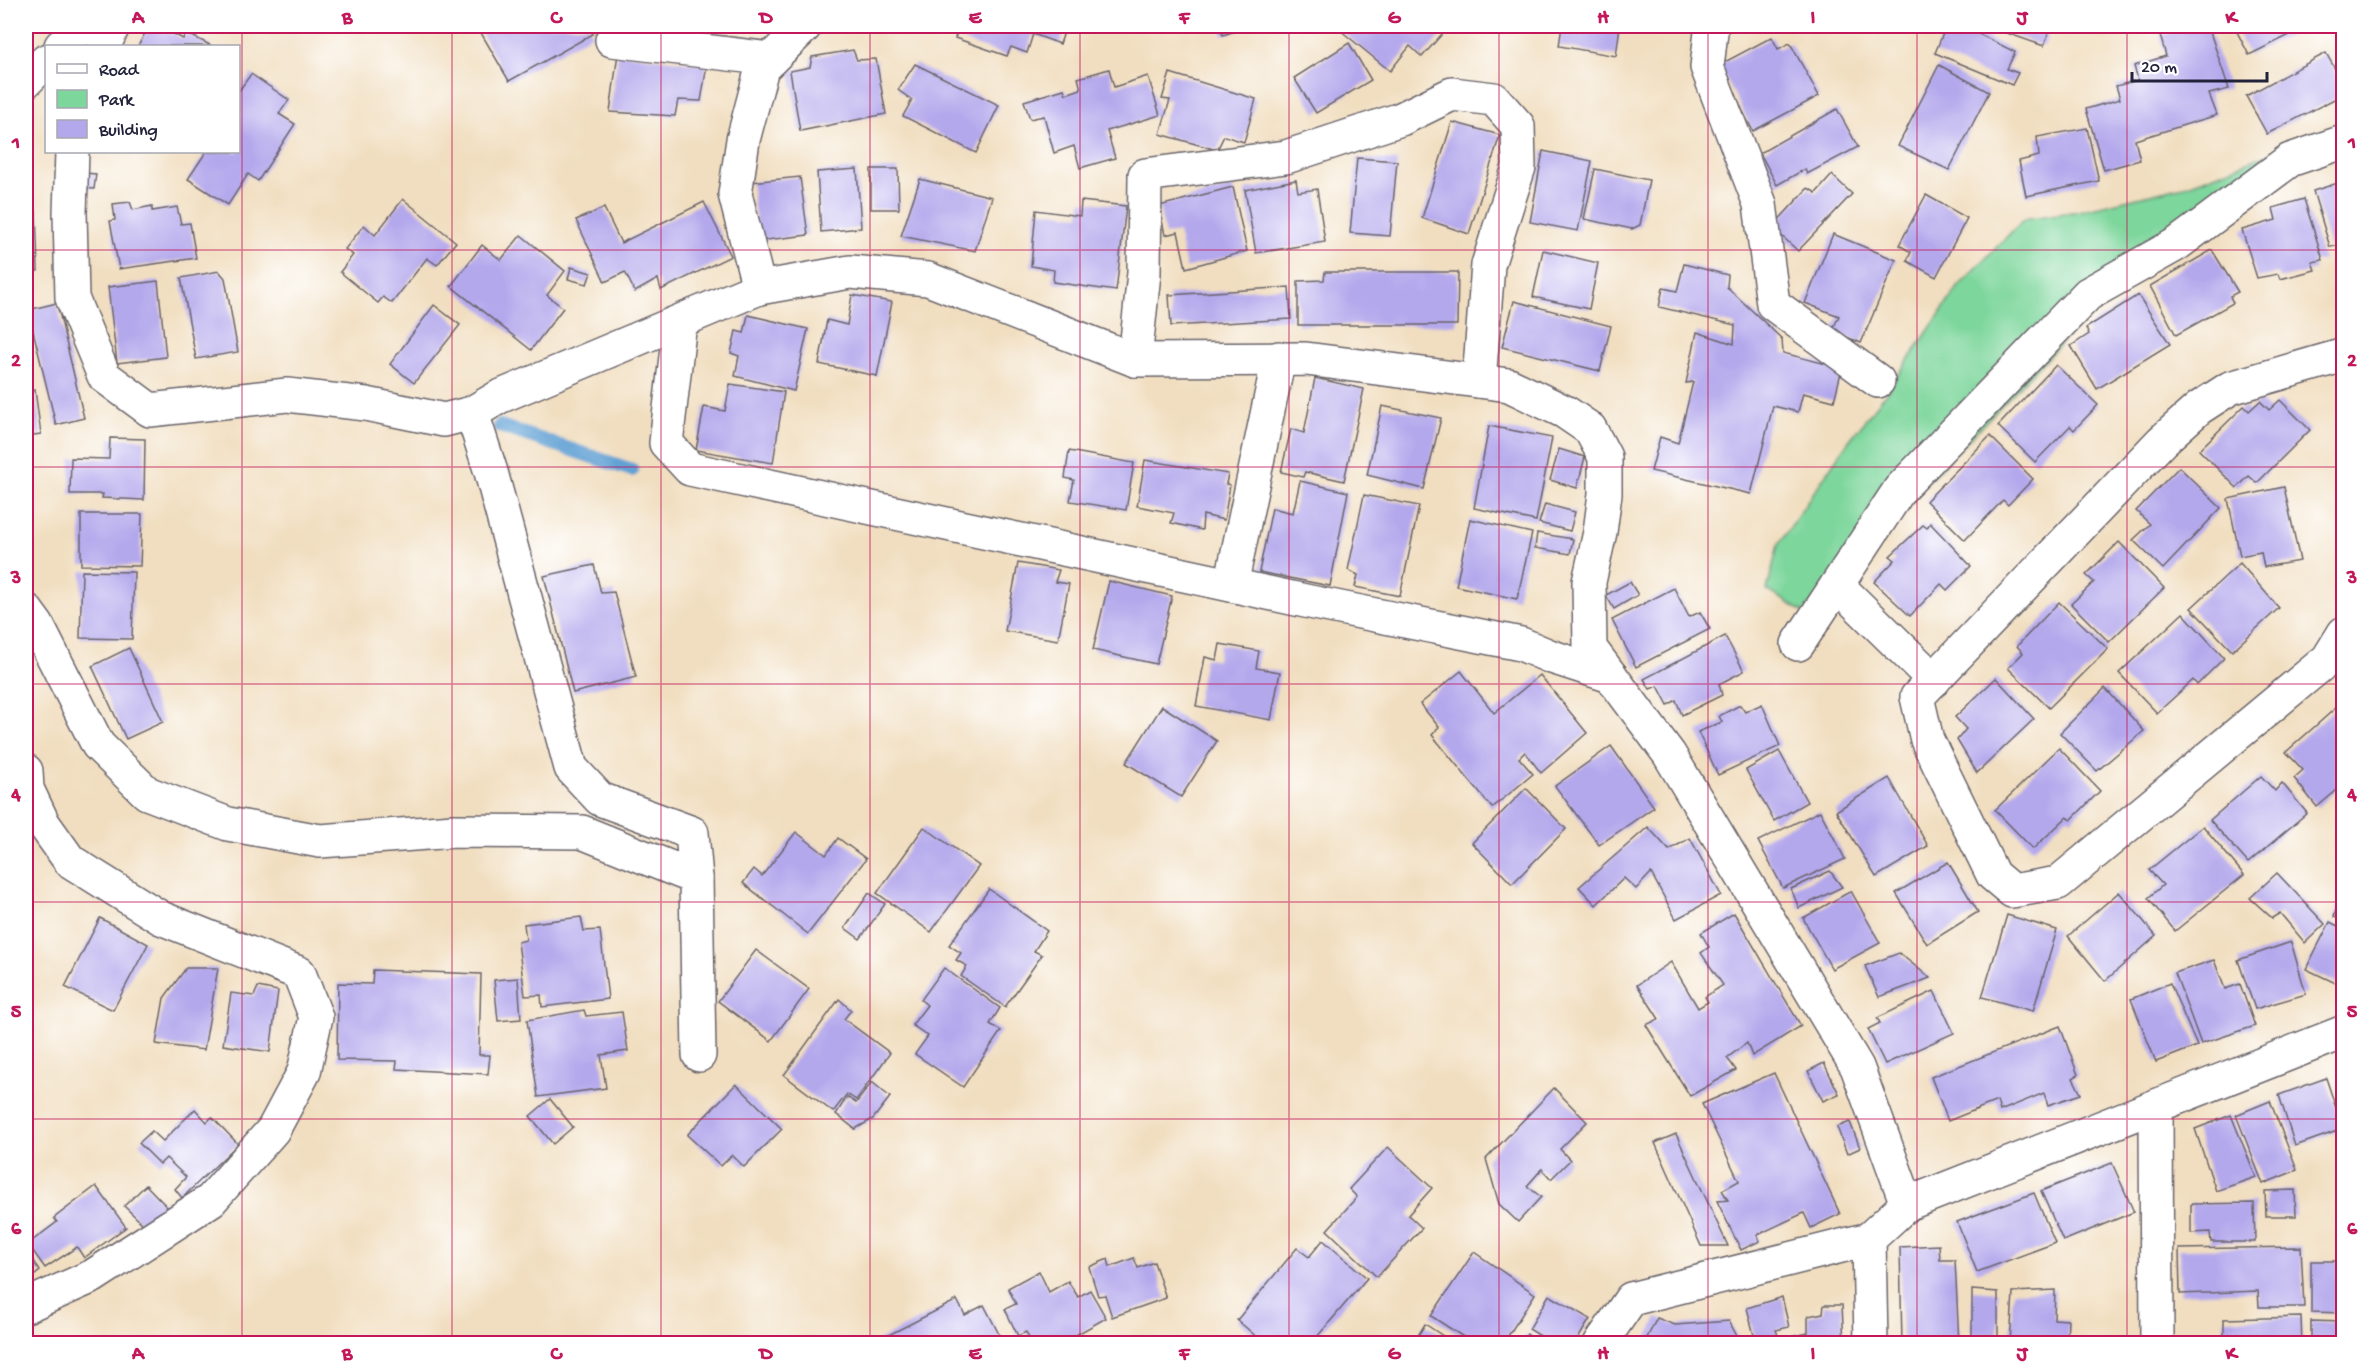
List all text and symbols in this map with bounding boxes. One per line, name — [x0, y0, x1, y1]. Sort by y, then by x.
text: A — [131, 8, 146, 31]
text: B — [341, 8, 353, 31]
text: C — [550, 8, 564, 31]
text: D — [757, 8, 773, 31]
text: E — [969, 8, 983, 31]
text: F — [1178, 8, 1191, 31]
text: G — [1388, 8, 1402, 31]
text: H — [1597, 8, 1609, 31]
text: I — [1811, 8, 1816, 31]
text: J — [2016, 8, 2029, 31]
text: K — [2224, 8, 2239, 31]
legend — [45, 45, 240, 153]
scale bar — [2132, 45, 2267, 83]
text: 20 m — [2141, 58, 2177, 79]
text: Road — [99, 61, 140, 82]
text: Park — [98, 91, 135, 112]
text: Building — [98, 121, 158, 142]
text: 1 — [11, 133, 20, 156]
text: 1 — [2347, 133, 2356, 156]
text: 2 — [11, 351, 21, 374]
text: 2 — [2347, 351, 2357, 374]
text: 3 — [10, 568, 21, 591]
text: 3 — [2346, 568, 2357, 591]
text: 4 — [10, 785, 21, 808]
text: 4 — [2346, 785, 2357, 808]
text: 5 — [11, 1002, 22, 1025]
text: 5 — [2347, 1002, 2358, 1025]
text: 6 — [11, 1219, 22, 1242]
text: 6 — [2347, 1219, 2358, 1242]
text: A — [131, 1344, 146, 1367]
text: B — [341, 1344, 353, 1367]
text: C — [550, 1344, 564, 1367]
text: D — [757, 1344, 773, 1367]
text: E — [969, 1344, 983, 1367]
text: F — [1178, 1344, 1191, 1367]
text: G — [1388, 1344, 1402, 1367]
text: H — [1597, 1344, 1609, 1367]
text: I — [1811, 1344, 1816, 1367]
text: J — [2016, 1344, 2029, 1367]
text: K — [2224, 1344, 2239, 1367]

